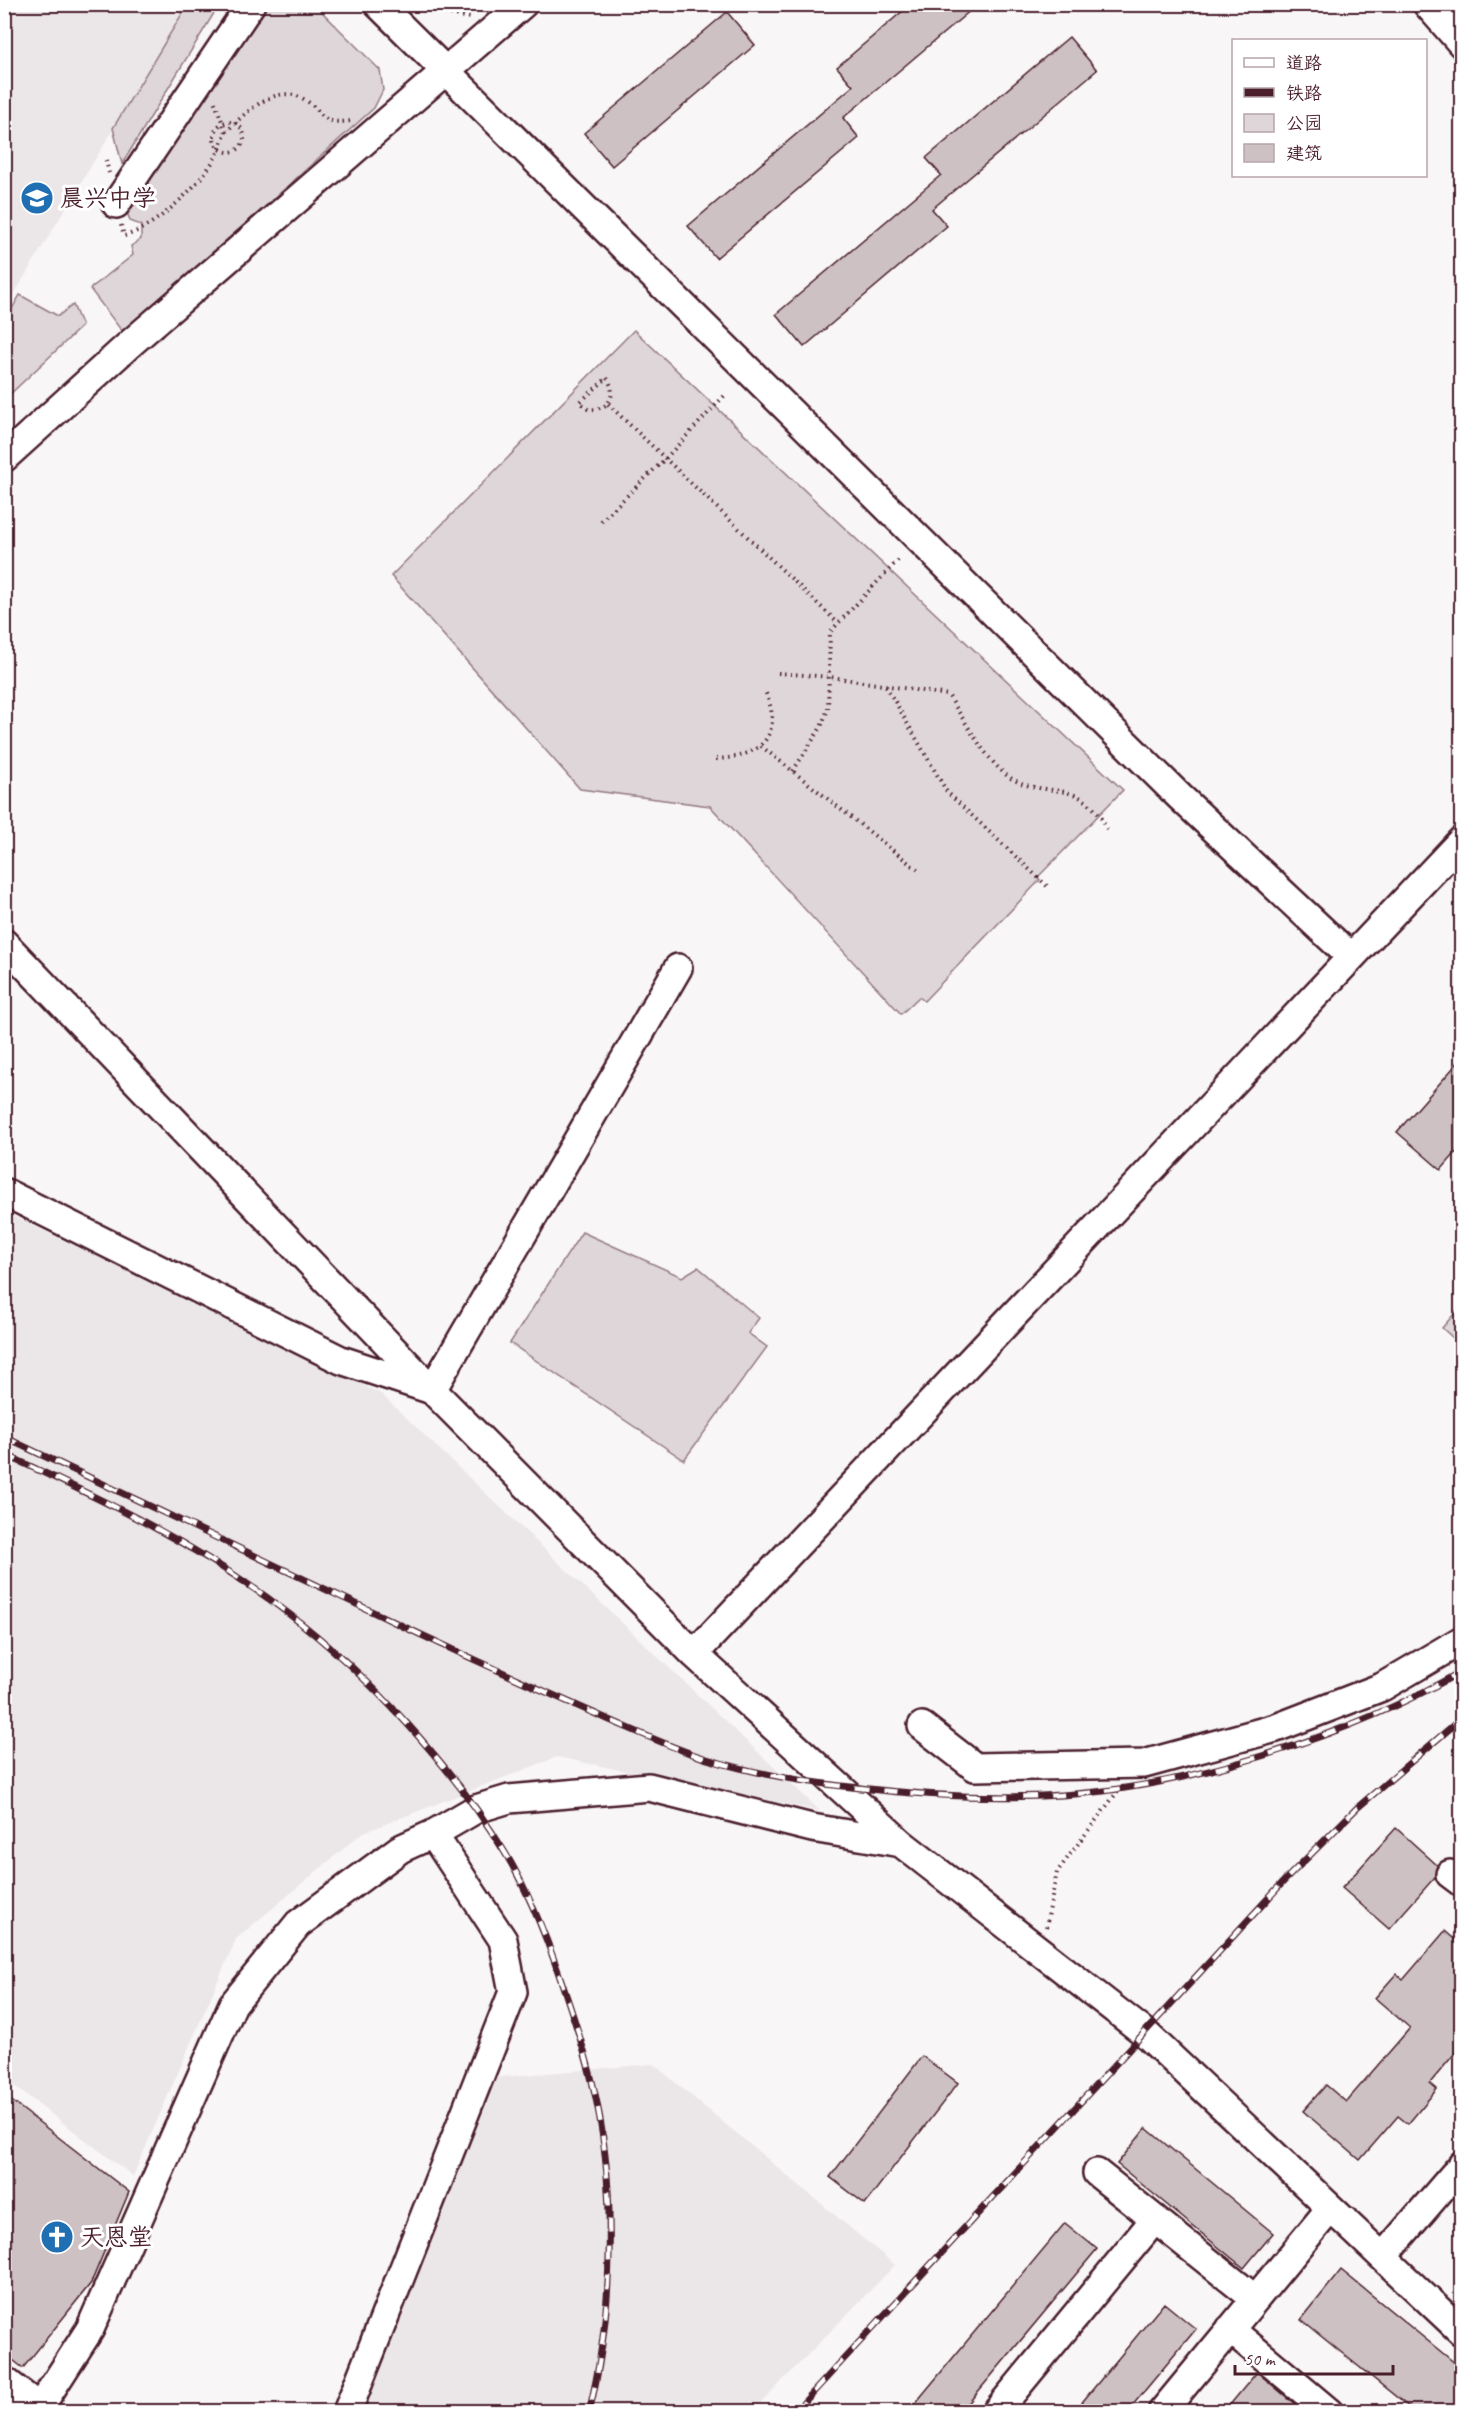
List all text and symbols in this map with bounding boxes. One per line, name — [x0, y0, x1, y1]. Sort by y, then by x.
legend — [1232, 39, 1427, 177]
text: 道路 — [1286, 52, 1322, 74]
text: 铁路 — [1286, 82, 1322, 104]
text: 公园 — [1286, 112, 1322, 134]
text: 建筑 — [1286, 142, 1322, 164]
school or university icon: 晨兴中学 — [19, 180, 55, 216]
place label: 晨兴中学 — [60, 183, 156, 213]
church icon: 天恩堂 — [39, 2219, 75, 2255]
place label: 天恩堂 — [80, 2222, 152, 2252]
scale bar — [1235, 2338, 1392, 2376]
text: 50 m — [1244, 2348, 1277, 2370]

